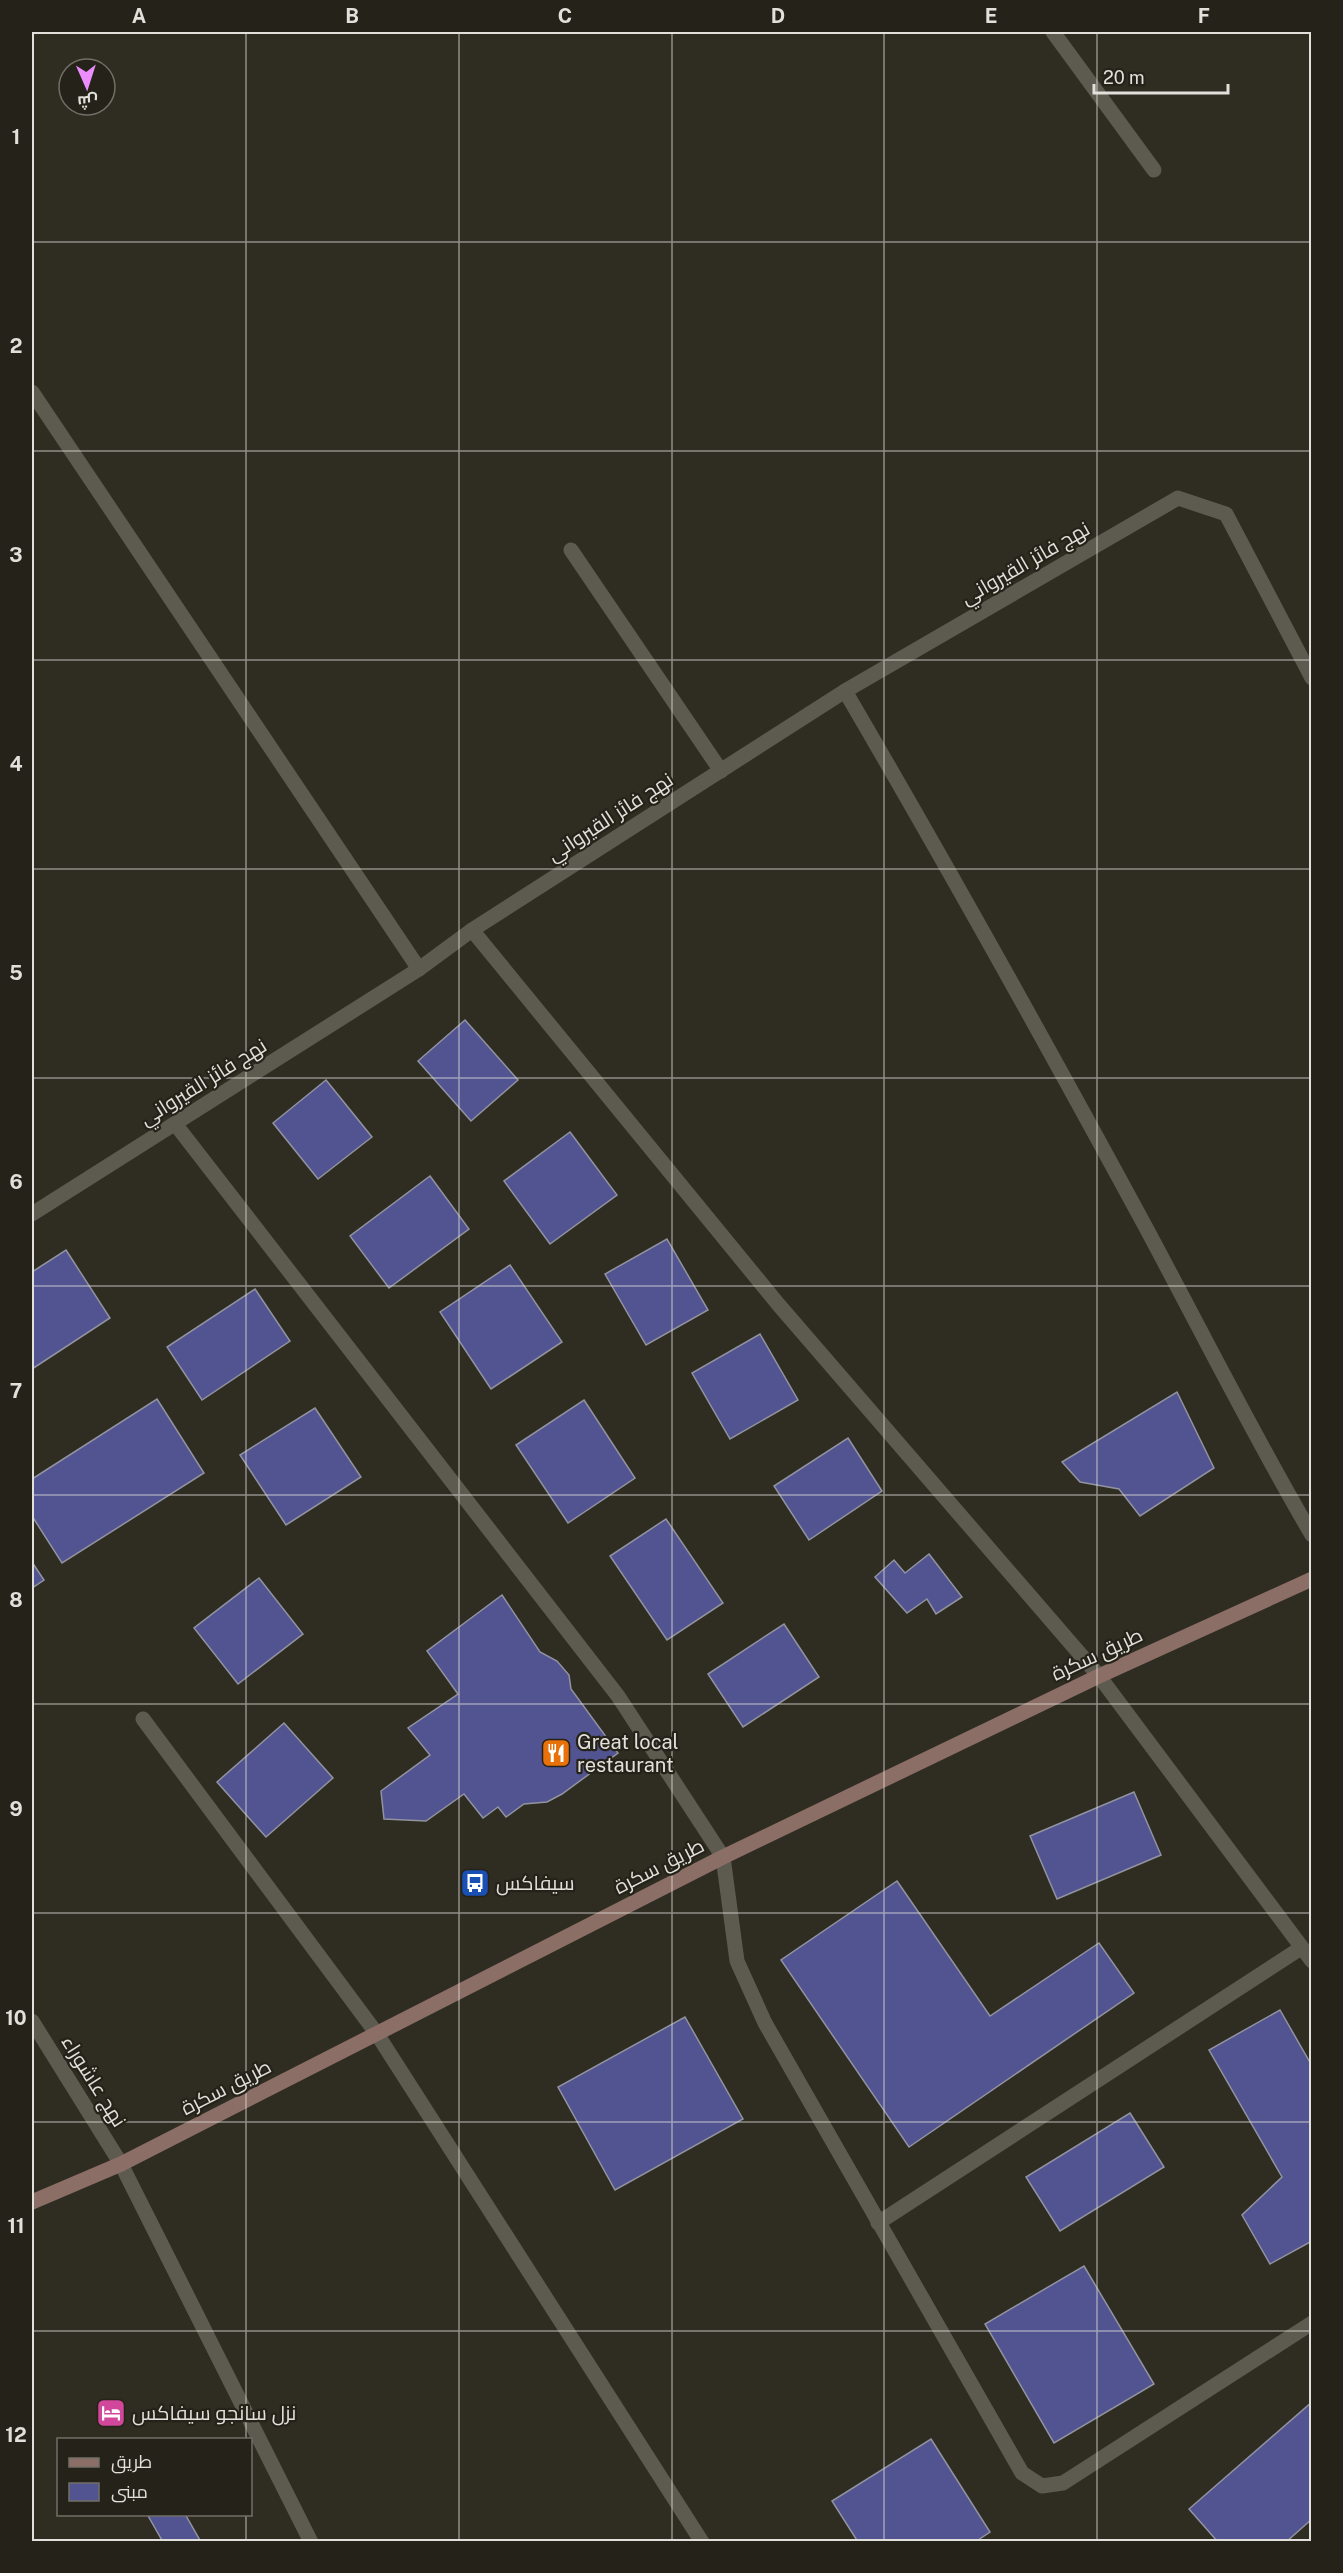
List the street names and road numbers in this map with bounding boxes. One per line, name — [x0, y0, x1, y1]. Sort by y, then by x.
street label: نهج فائز القيرواني — [956, 516, 1096, 613]
street label: نهج فائز القيرواني — [543, 767, 680, 870]
street label: نهج فائز القيرواني — [135, 1033, 273, 1134]
street label: طريق سكرة — [1048, 1622, 1147, 1686]
street label: طريق سكرة — [610, 1833, 709, 1900]
street label: نهج عاشوراء — [55, 2031, 132, 2132]
street label: طريق سكرة — [177, 2054, 276, 2121]

